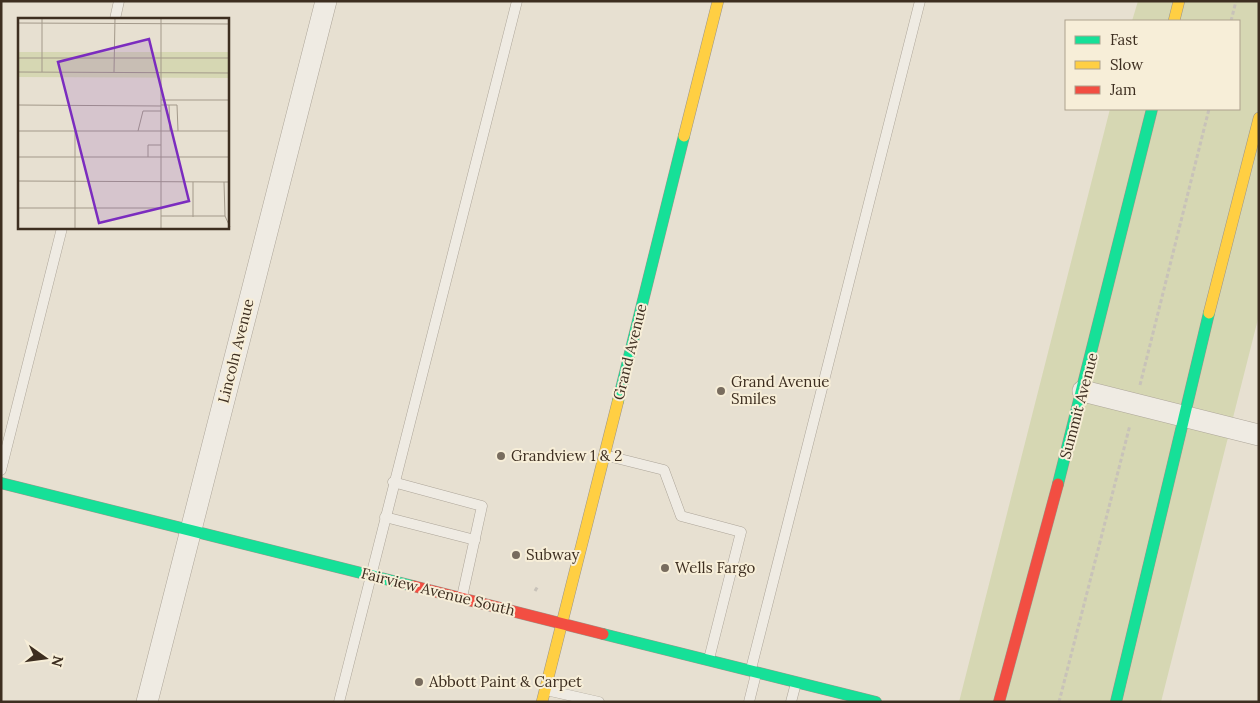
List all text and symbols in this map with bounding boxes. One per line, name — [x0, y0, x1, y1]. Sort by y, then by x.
inset map — [18, 18, 229, 229]
legend — [1065, 20, 1240, 110]
text: Fast — [1110, 30, 1138, 49]
text: Slow — [1110, 55, 1143, 74]
text: Jam — [1109, 80, 1137, 99]
street label: Lincoln Avenue — [213, 297, 258, 405]
street label: Grand Avenue — [608, 302, 651, 402]
street label: Summit Avenue — [1055, 351, 1102, 461]
place label: Grand Avenue Smiles — [731, 372, 829, 408]
marker: Grand Avenue Smiles — [715, 385, 727, 397]
place label: Grandview 1 & 2 — [511, 446, 622, 465]
marker: Grandview 1 & 2 — [495, 450, 507, 462]
place label: Subway — [526, 545, 579, 564]
marker: Subway — [510, 549, 522, 561]
place label: Wells Fargo — [675, 558, 756, 577]
marker: Wells Fargo — [659, 562, 671, 574]
street label: Fairview Avenue South — [359, 563, 517, 620]
north arrow — [20, 633, 70, 683]
text: N — [48, 654, 68, 669]
place label: Abbott Paint & Carpet — [428, 672, 582, 691]
marker: Abbott Paint & Carpet — [413, 676, 425, 688]

